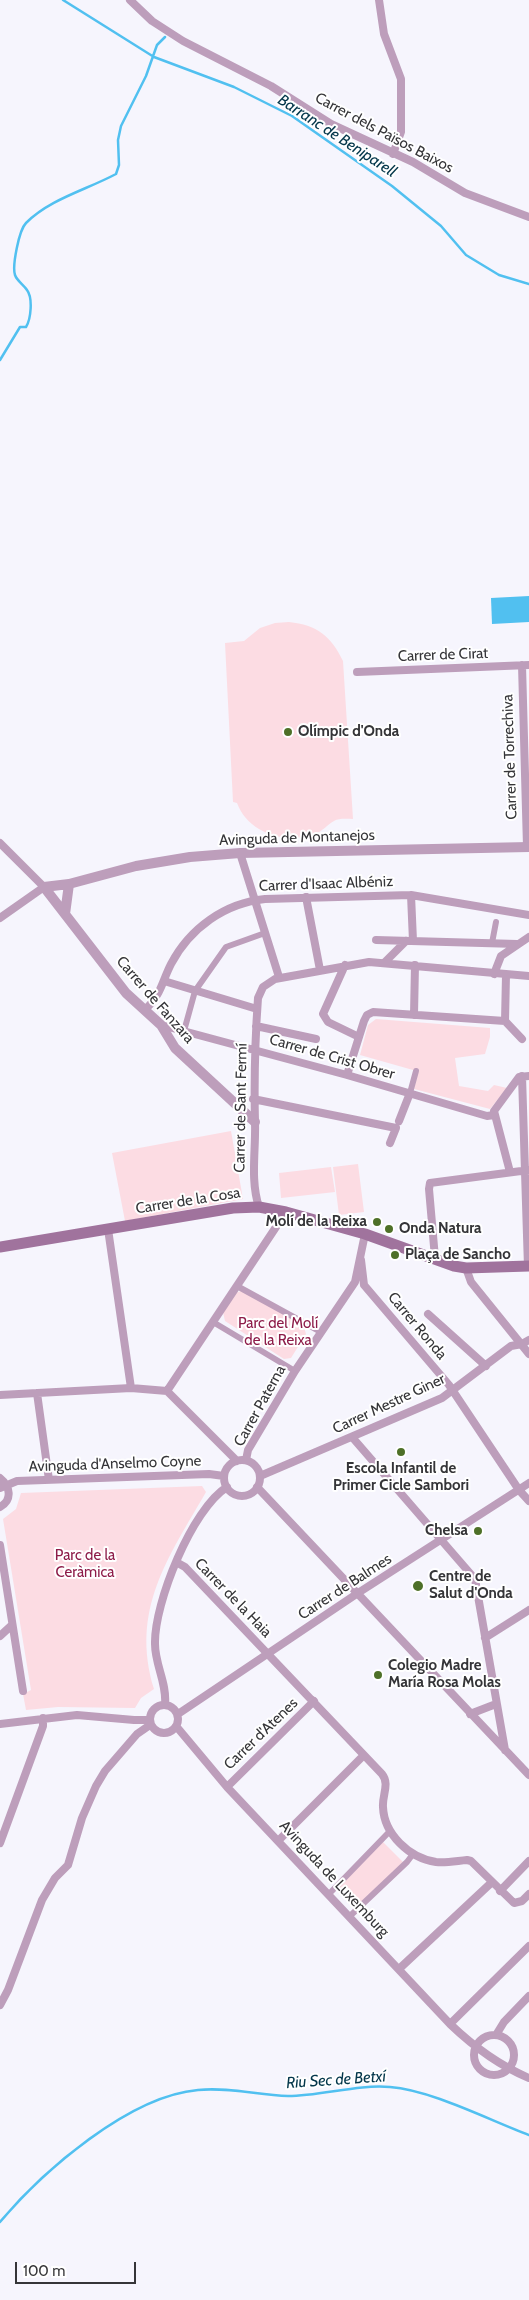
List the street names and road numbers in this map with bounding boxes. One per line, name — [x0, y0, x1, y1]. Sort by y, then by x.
street label: Carrer dels Països Baixos — [312, 89, 456, 177]
street label: Carrer de Cirat — [397, 644, 489, 666]
street label: Carrer de Torrechiva — [499, 694, 521, 820]
street label: Avinguda de Montanejos — [219, 826, 375, 850]
street label: Carrer d'Isaac Albéniz — [259, 873, 393, 895]
street label: Carrer de Fanzara — [112, 953, 198, 1047]
street label: Carrer de Crist Obrer — [267, 1031, 397, 1083]
street label: Carrer de Sant Fermí — [231, 1043, 251, 1173]
street label: Carrer de la Cosa — [134, 1184, 242, 1218]
street label: Carrer Ronda — [384, 1289, 450, 1363]
street label: Carrer Paterna — [230, 1362, 290, 1450]
street label: Carrer Mestre Giner — [330, 1370, 448, 1438]
street label: Avinguda d'Anselmo Coyne — [28, 1452, 202, 1476]
street label: Carrer de Balmes — [295, 1550, 395, 1624]
street label: Carrer de la Haia — [191, 1555, 275, 1641]
street label: Carrer d'Atenes — [220, 1694, 302, 1774]
street label: Avinguda de Luxemburg — [275, 1817, 393, 1941]

